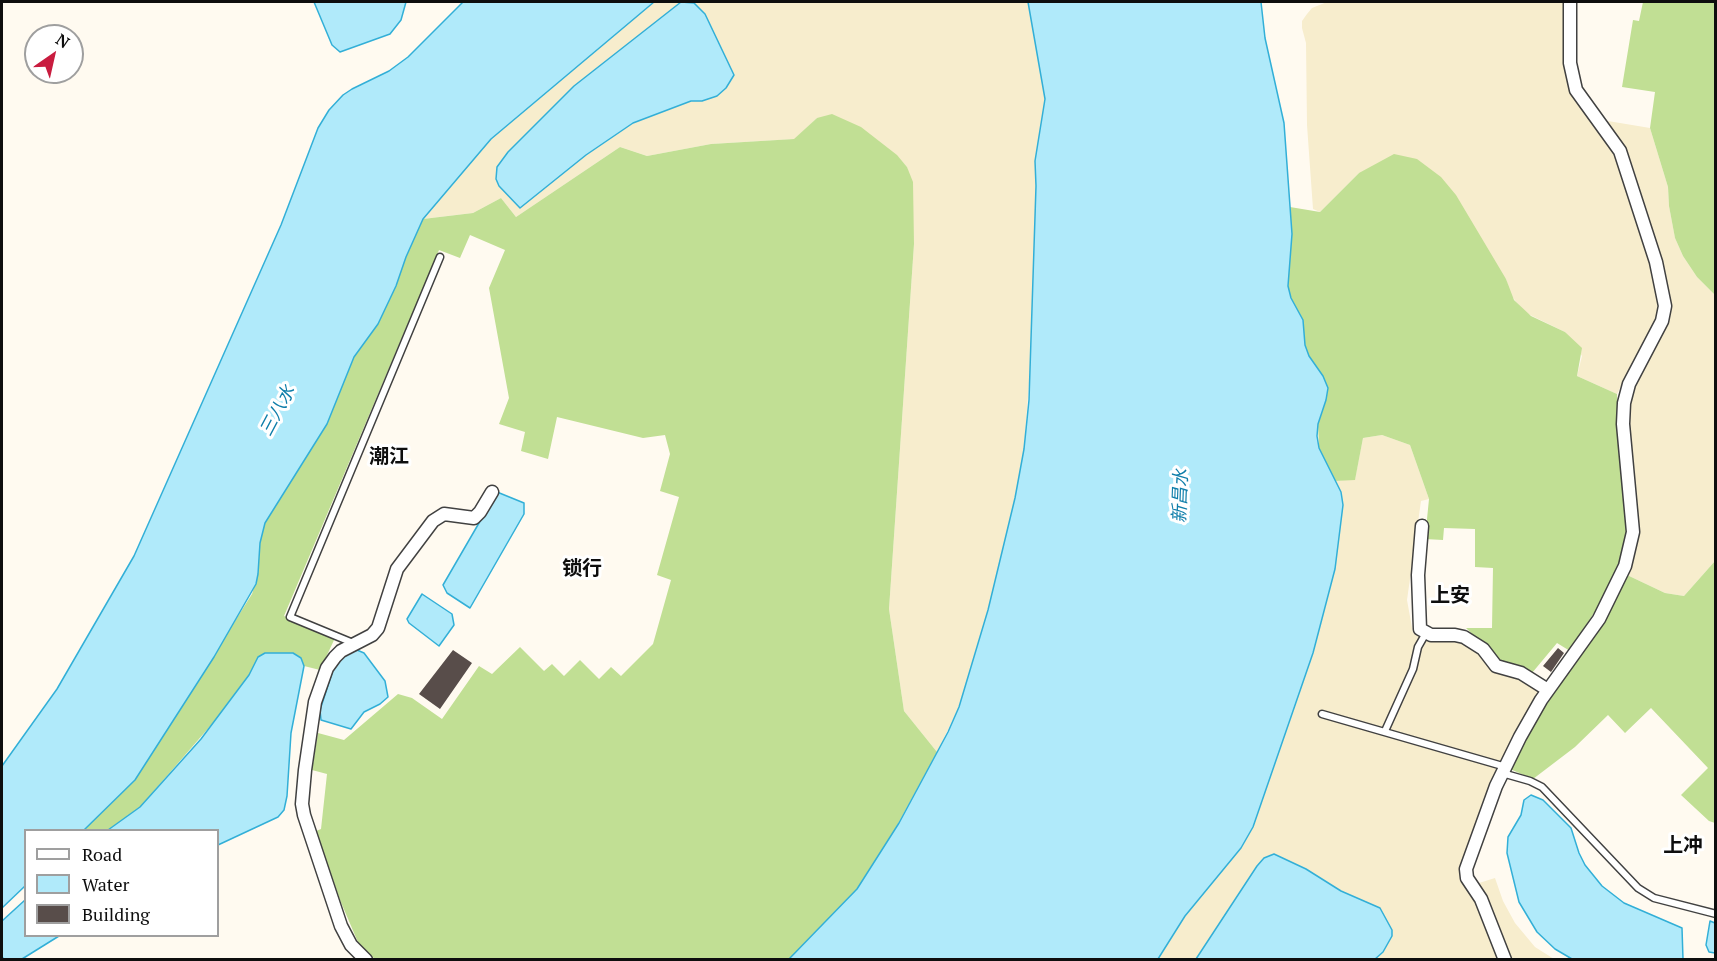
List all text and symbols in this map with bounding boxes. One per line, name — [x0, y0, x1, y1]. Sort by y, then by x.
north arrow — [24, 24, 84, 84]
text: N — [52, 28, 74, 53]
water label: 三八水 — [256, 382, 300, 440]
district label: 潮江 — [369, 445, 409, 469]
water label: 新昌水 — [1169, 469, 1193, 523]
district label: 锁行 — [562, 557, 602, 581]
district label: 上安 — [1430, 584, 1470, 608]
legend — [24, 829, 219, 937]
district label: 上冲 — [1663, 834, 1703, 858]
text: Road — [82, 842, 122, 866]
text: Water — [82, 872, 129, 896]
text: Building — [82, 902, 150, 926]

